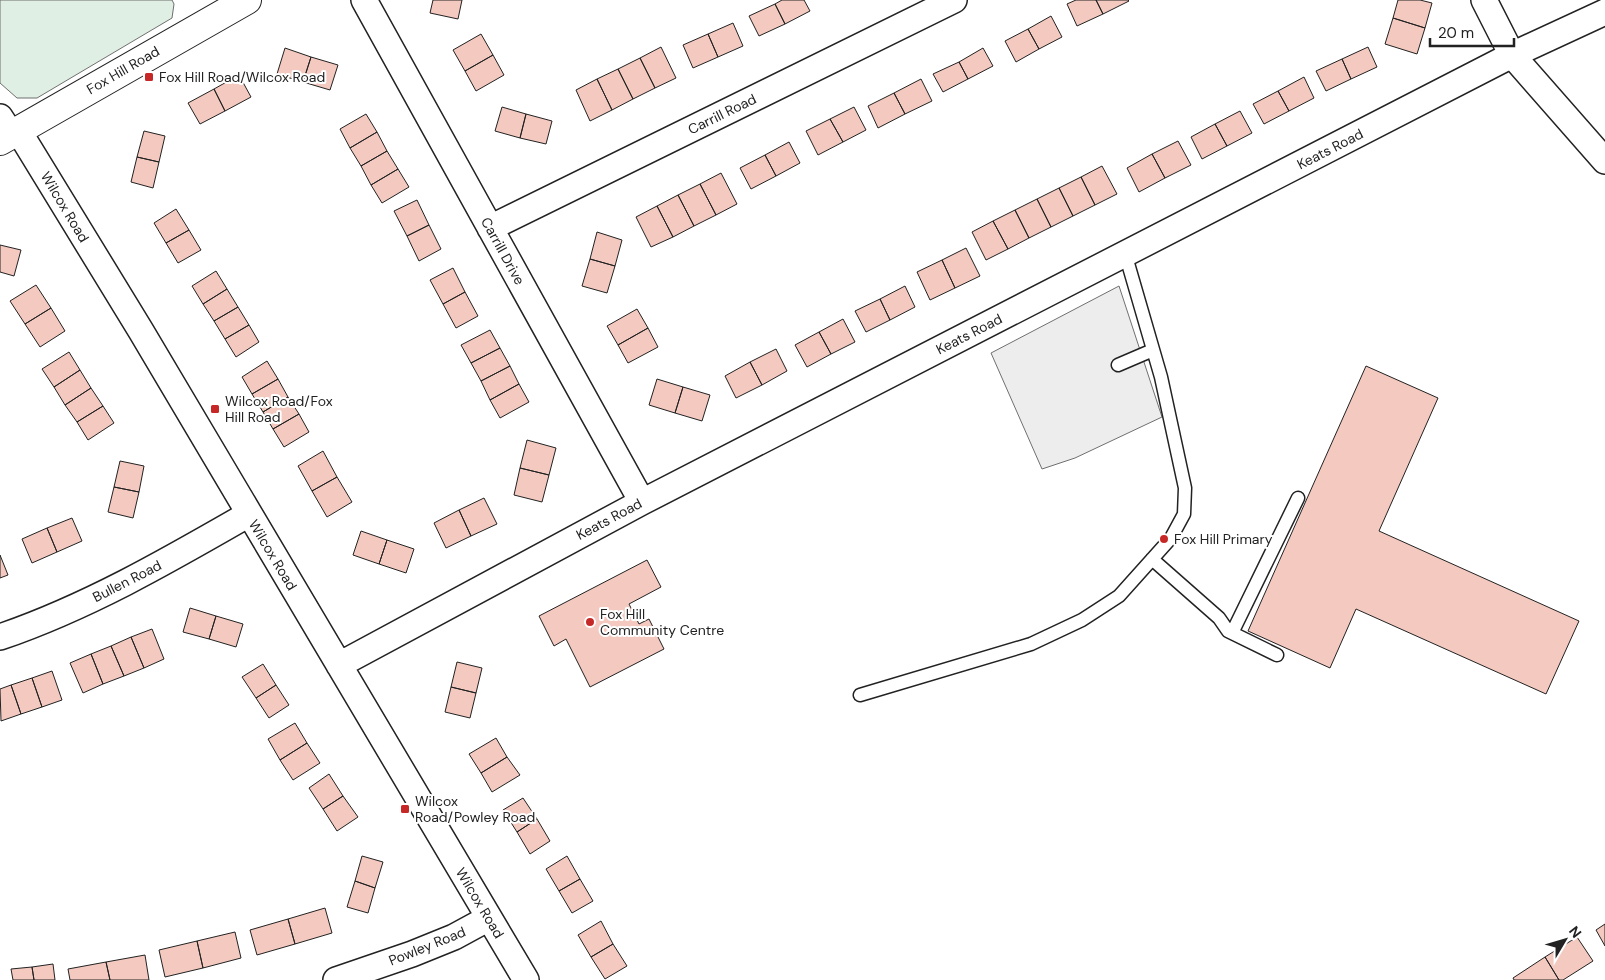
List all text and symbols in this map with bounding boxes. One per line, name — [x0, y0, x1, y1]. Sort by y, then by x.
scale bar — [1430, 15, 1514, 47]
text: 20 m — [1438, 23, 1474, 43]
street label: Fox Hill Road — [83, 42, 163, 98]
place label: Fox Hill Road/Wilcox Road — [159, 68, 325, 86]
marker: Fox Hill Road/Wilcox Road — [143, 71, 155, 83]
street label: Carrill Road — [685, 90, 759, 138]
street label: Keats Road — [1294, 125, 1366, 173]
street label: Wilcox Road — [37, 168, 93, 246]
street label: Carrill Drive — [477, 214, 529, 288]
street label: Keats Road — [933, 310, 1005, 358]
place label: Wilcox Road/Fox Hill Road — [225, 392, 333, 426]
marker: Wilcox Road/Fox Hill Road — [209, 403, 221, 415]
street label: Keats Road — [573, 494, 645, 544]
street label: Wilcox Road — [245, 516, 301, 594]
place label: Fox Hill Primary — [1174, 530, 1273, 548]
marker: Fox Hill Primary — [1158, 533, 1170, 545]
street label: Bullen Road — [89, 556, 165, 606]
place label: Fox Hill Community Centre — [600, 605, 724, 639]
marker: Fox Hill Community Centre — [584, 616, 596, 628]
place label: Wilcox Road/Powley Road — [415, 792, 535, 826]
marker: Wilcox Road/Powley Road — [399, 803, 411, 815]
street label: Wilcox Road — [452, 864, 508, 942]
north arrow — [1540, 915, 1590, 965]
street label: Powley Road — [386, 922, 468, 970]
text: N — [1565, 922, 1585, 942]

